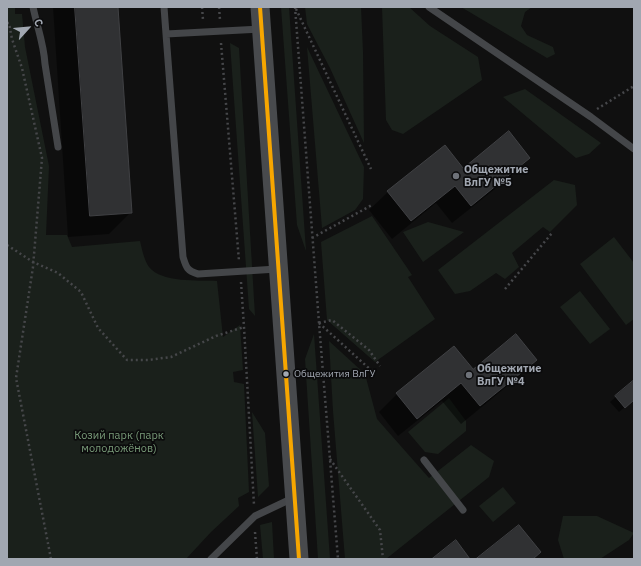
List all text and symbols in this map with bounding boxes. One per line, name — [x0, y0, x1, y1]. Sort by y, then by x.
north arrow — [8, 8, 48, 48]
text: С — [31, 16, 47, 29]
place label: Общежитие ВлГУ №5 — [464, 163, 528, 189]
marker: Общежитие ВлГУ №5 — [451, 171, 461, 181]
place label: Общежитие ВлГУ №4 — [477, 362, 541, 388]
place label: Общежития ВлГУ — [294, 368, 375, 380]
marker: Общежития ВлГУ — [281, 369, 291, 379]
marker: Общежитие ВлГУ №4 — [464, 370, 474, 380]
park label: Козий парк (парк молодожёнов) — [74, 429, 164, 455]

